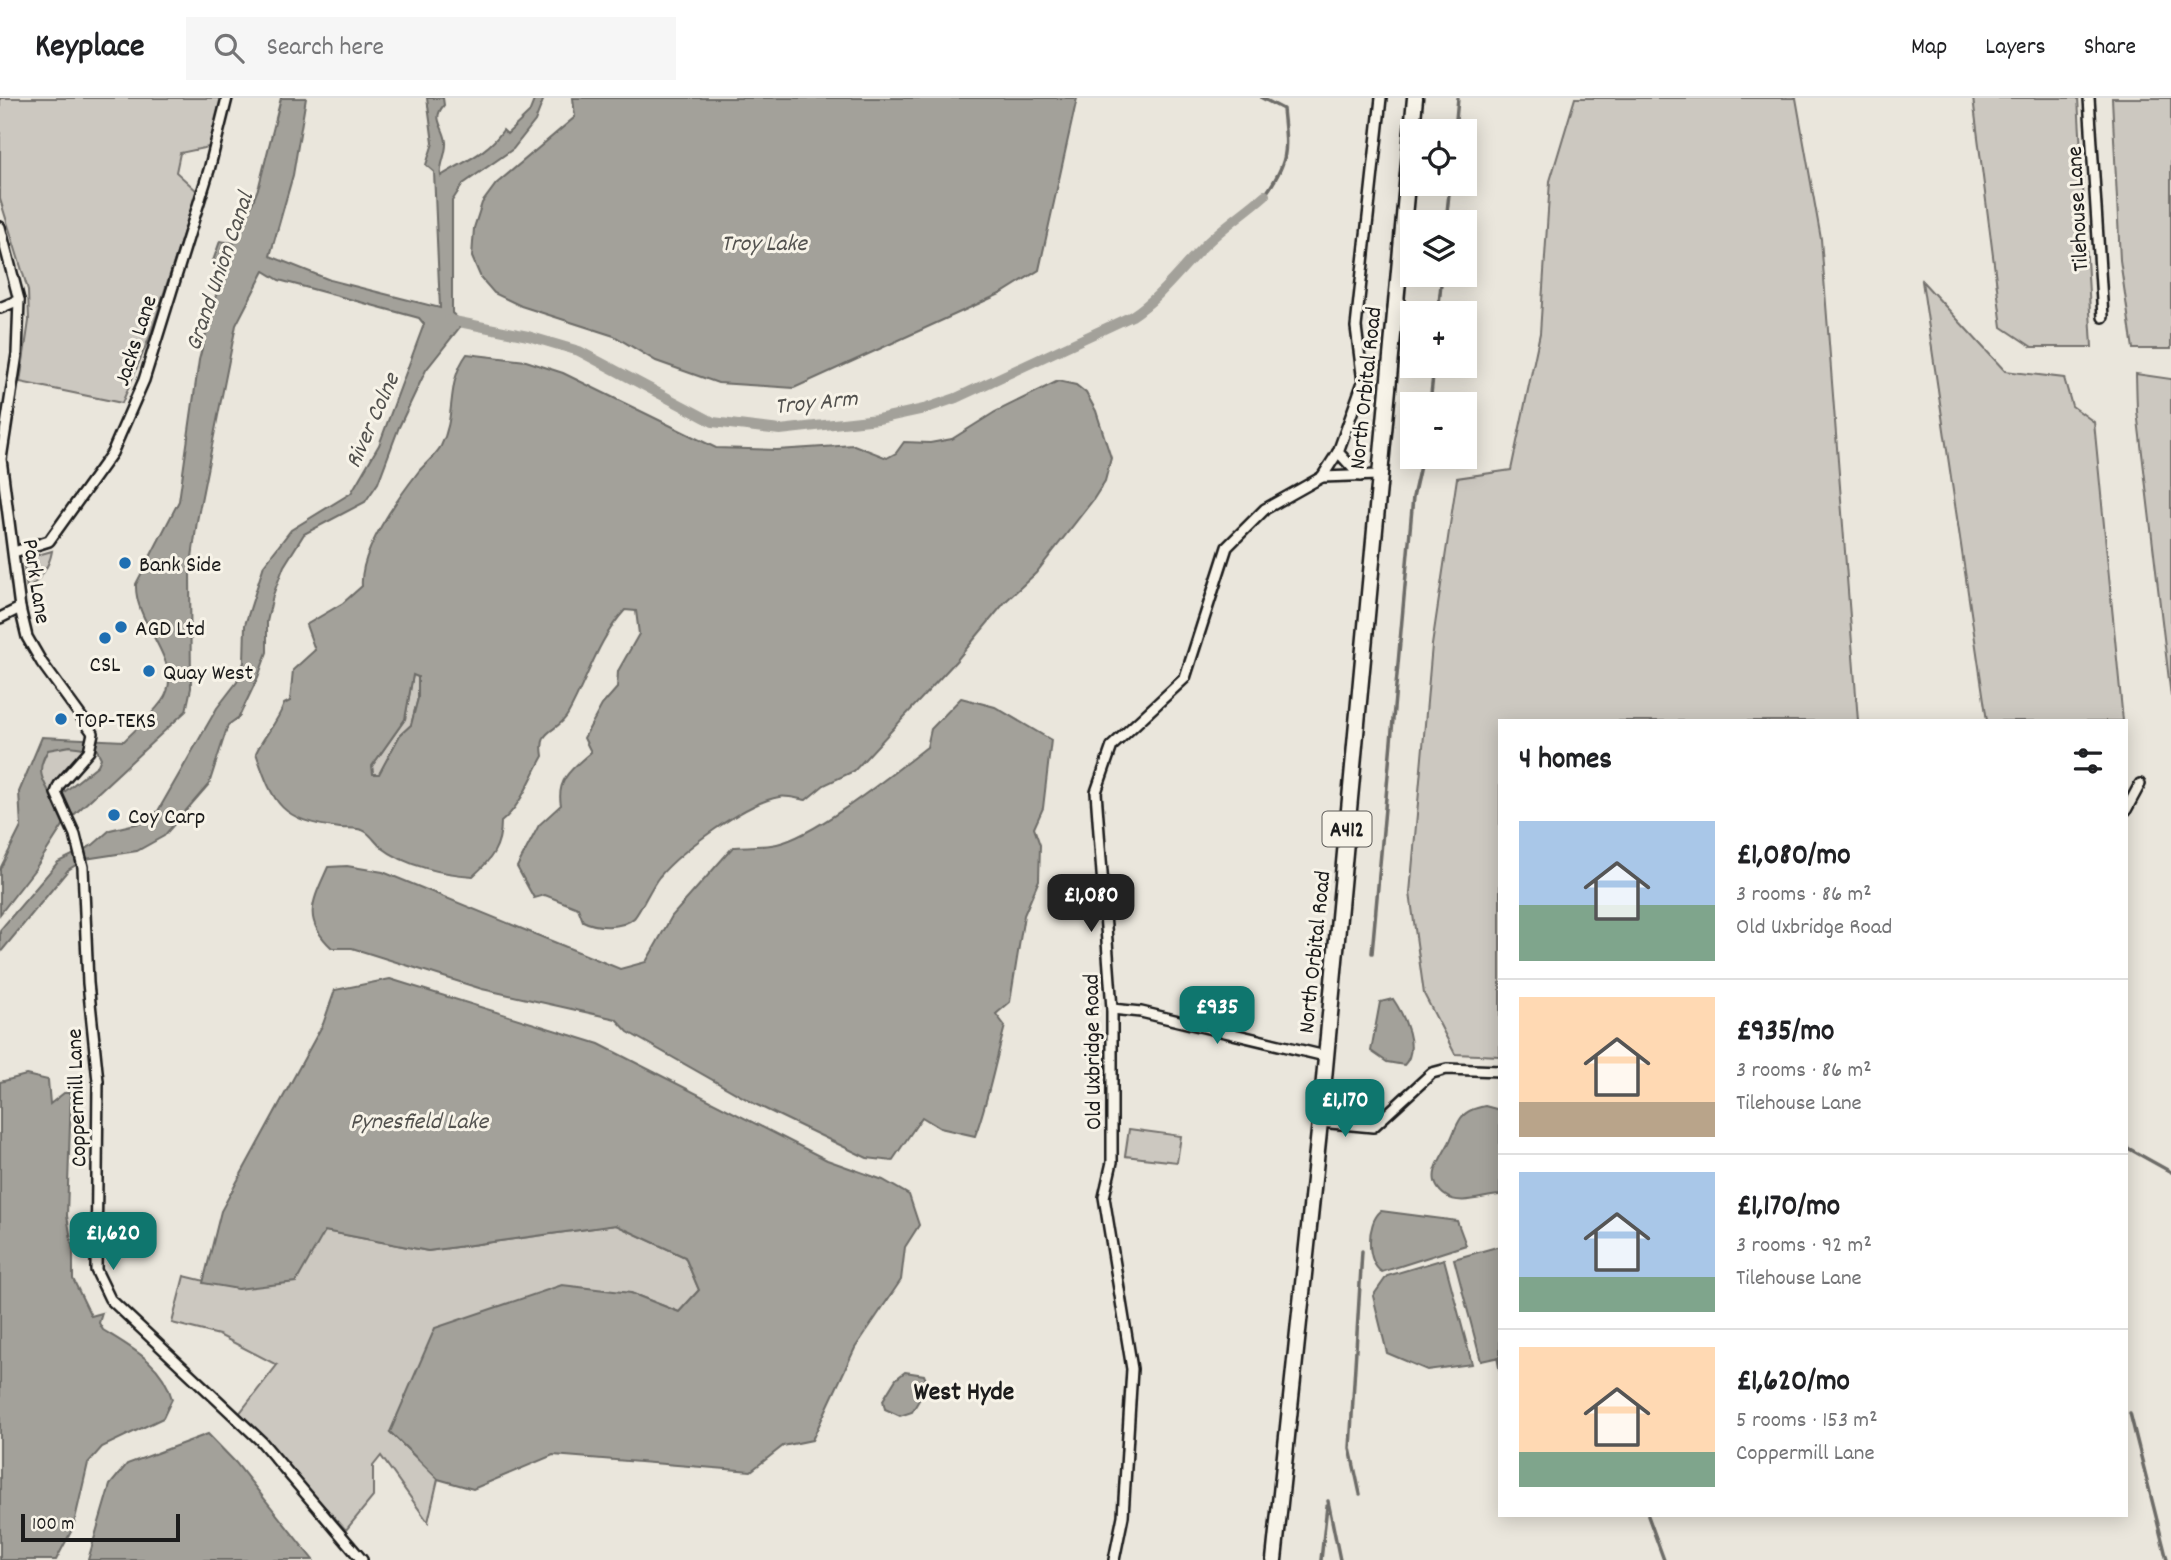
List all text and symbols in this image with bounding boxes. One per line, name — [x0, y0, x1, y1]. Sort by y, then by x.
search box — [186, 17, 676, 80]
text: Keyplace — [35, 25, 144, 72]
icon: search — [210, 29, 248, 67]
text: Search here — [266, 30, 384, 67]
text: Map — [1911, 31, 1947, 65]
text: Layers — [1985, 31, 2046, 65]
text: Share — [2084, 31, 2136, 65]
map controls — [1400, 119, 1477, 469]
button: locate — [1400, 119, 1477, 196]
street label: Tilehouse Lane — [2060, 145, 2099, 272]
water label: Grand Union Canal — [178, 186, 265, 356]
button: layers — [1400, 210, 1477, 287]
water label: Troy Lake — [721, 228, 808, 262]
street label: Jacks Lane — [107, 291, 168, 391]
button: + — [1400, 301, 1477, 378]
street label: North Orbital Road — [1343, 305, 1392, 471]
water label: River Colne — [338, 367, 410, 474]
water label: Troy Arm — [773, 383, 860, 425]
button: − — [1400, 392, 1477, 469]
street label: Park Lane — [12, 537, 58, 626]
place label: Bank Side — [139, 550, 221, 583]
marker: Bank Side — [117, 555, 133, 571]
place label: AGD Ltd — [135, 614, 205, 647]
marker: AGD Ltd — [113, 619, 129, 635]
marker: CSL — [97, 630, 113, 646]
place label: CSL — [90, 650, 121, 683]
place label: Quay West — [163, 658, 253, 691]
marker: Quay West — [141, 663, 157, 679]
place label: TOP-TEKS — [75, 706, 156, 739]
marker: TOP-TEKS — [53, 711, 69, 727]
text: 4 homes — [1519, 740, 1612, 783]
icon: filters — [2069, 742, 2107, 780]
place label: Coy Carp — [128, 802, 205, 835]
marker: Coy Carp — [106, 807, 122, 823]
road number: A412 — [1322, 812, 1372, 846]
text: £1,080/mo — [1736, 836, 1851, 879]
icon: home — [1575, 849, 1659, 933]
street label: North Orbital Road — [1292, 869, 1341, 1035]
pin: £1,080 — [1034, 874, 1148, 934]
text: 3 rooms · 86 m² — [1736, 879, 1872, 912]
text: £1,080 — [1063, 880, 1119, 913]
text: Old Uxbridge Road — [1736, 912, 1892, 945]
street label: Old Uxbridge Road — [1077, 974, 1112, 1130]
pin: £935 — [1176, 986, 1258, 1046]
text: £935 — [1196, 992, 1238, 1025]
text: £935/mo — [1736, 1012, 1834, 1055]
icon: home — [1575, 1025, 1659, 1109]
street label: Coppermill Lane — [60, 1028, 97, 1168]
text: 3 rooms · 86 m² — [1736, 1055, 1872, 1088]
pin: £1,170 — [1288, 1080, 1402, 1139]
text: £1,170 — [1321, 1085, 1369, 1118]
text: Tilehouse Lane — [1736, 1088, 1862, 1121]
water label: Pynesfield Lake — [350, 1106, 489, 1140]
text: £1,170/mo — [1736, 1187, 1840, 1230]
icon: home — [1575, 1200, 1659, 1284]
pin: £1,620 — [56, 1212, 170, 1272]
text: £1,620 — [86, 1218, 140, 1251]
text: 3 rooms · 92 m² — [1736, 1230, 1872, 1263]
text: Tilehouse Lane — [1736, 1263, 1862, 1296]
text: £1,620/mo — [1736, 1362, 1850, 1405]
district label: West Hyde — [914, 1375, 1014, 1412]
icon: home — [1575, 1375, 1659, 1459]
text: 5 rooms · 153 m² — [1736, 1405, 1878, 1438]
text: Coppermill Lane — [1736, 1438, 1875, 1471]
scale bar — [21, 1511, 180, 1543]
text: 100 m — [32, 1512, 74, 1539]

